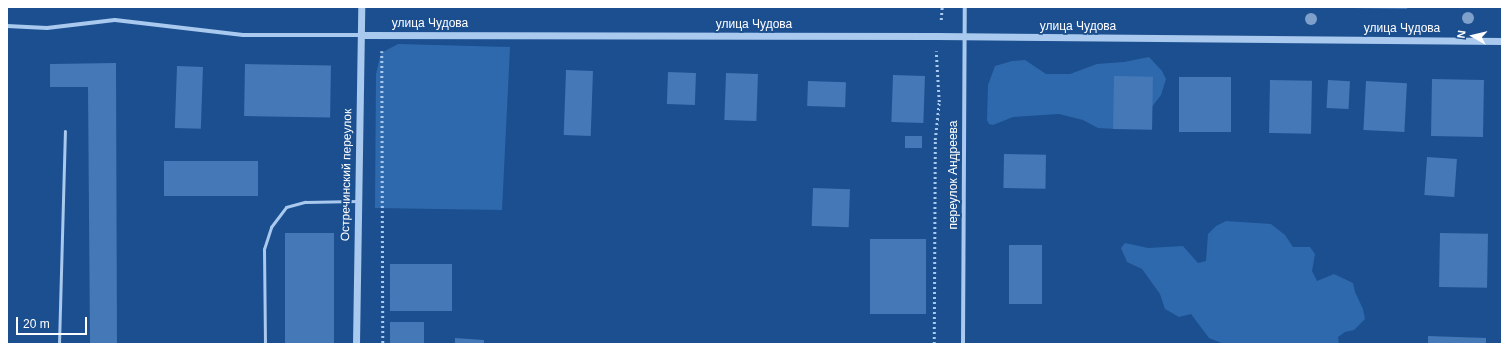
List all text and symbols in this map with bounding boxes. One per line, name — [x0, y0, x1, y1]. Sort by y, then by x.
north arrow — [1453, 16, 1493, 56]
street label: улица Чудова — [392, 17, 468, 31]
street label: улица Чудова — [716, 18, 792, 32]
street label: улица Чудова — [1040, 20, 1116, 34]
street label: улица Чудова — [1364, 22, 1440, 36]
text: N — [1455, 30, 1468, 39]
street label: Остречинский переулок — [339, 109, 355, 241]
street label: переулок Андреева — [947, 120, 961, 230]
scale bar — [18, 309, 89, 335]
text: 20 m — [23, 317, 50, 331]

